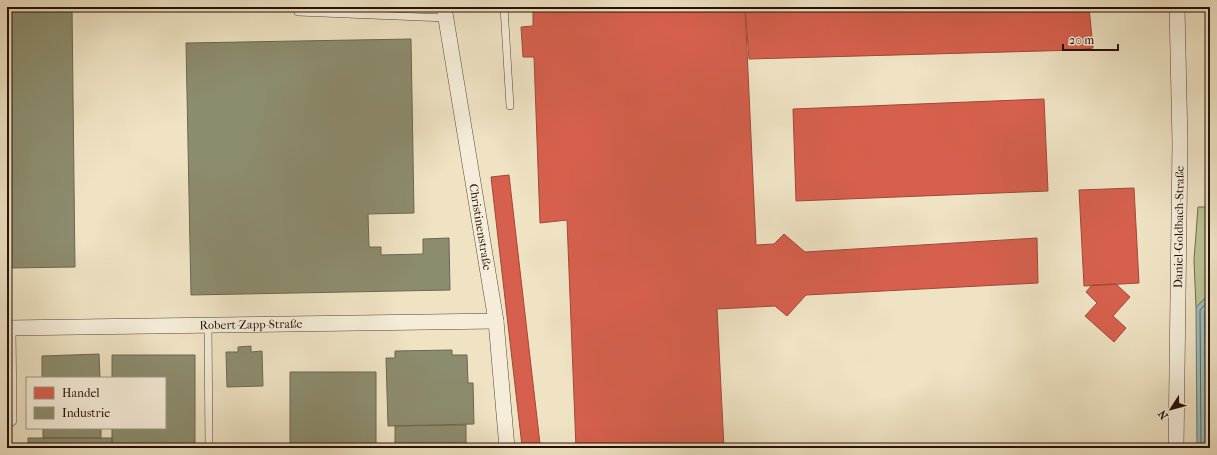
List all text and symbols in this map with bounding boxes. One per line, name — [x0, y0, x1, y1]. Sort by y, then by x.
scale bar — [1063, 26, 1118, 52]
text: 20 m — [1069, 33, 1094, 47]
street label: Daniel-Goldbach-Straße — [1171, 166, 1187, 288]
street label: Christinenstraße — [466, 183, 495, 271]
street label: Robert-Zapp-Straße — [199, 317, 303, 332]
legend — [26, 377, 166, 429]
text: Handel — [62, 386, 100, 400]
north arrow — [1151, 389, 1191, 429]
text: Industrie — [62, 406, 110, 420]
text: N — [1155, 407, 1171, 422]

